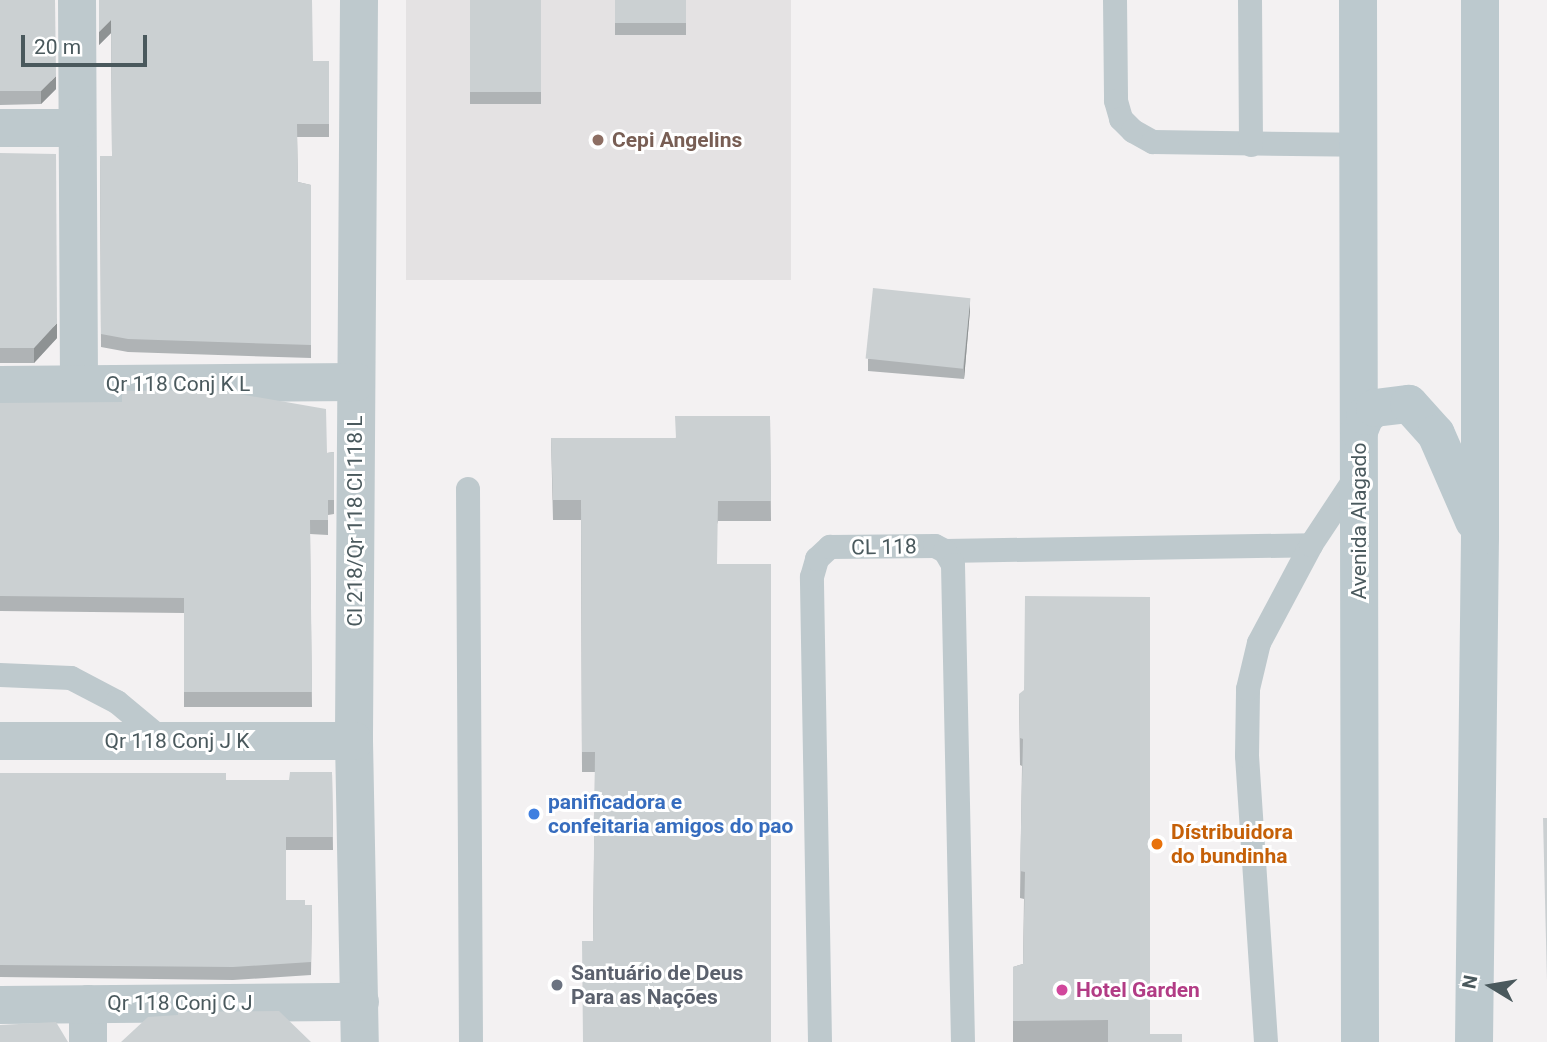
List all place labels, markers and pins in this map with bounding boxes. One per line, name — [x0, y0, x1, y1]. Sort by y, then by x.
place label: Cepi Angelins — [612, 127, 742, 153]
marker: Cepi Angelins — [590, 132, 606, 148]
place label: panificadora e confeitaria amigos do pao — [548, 789, 793, 839]
marker: panificadora e confeitaria amigos do pao — [526, 806, 542, 822]
place label: Dístribuidora do bundinha — [1171, 819, 1293, 869]
marker: Dístribuidora do bundinha — [1149, 836, 1165, 852]
place label: Santuário de Deus Para as Nações — [571, 960, 743, 1010]
marker: Santuário de Deus Para as Nações — [549, 977, 565, 993]
place label: Hotel Garden — [1076, 977, 1200, 1003]
marker: Hotel Garden — [1054, 982, 1070, 998]

